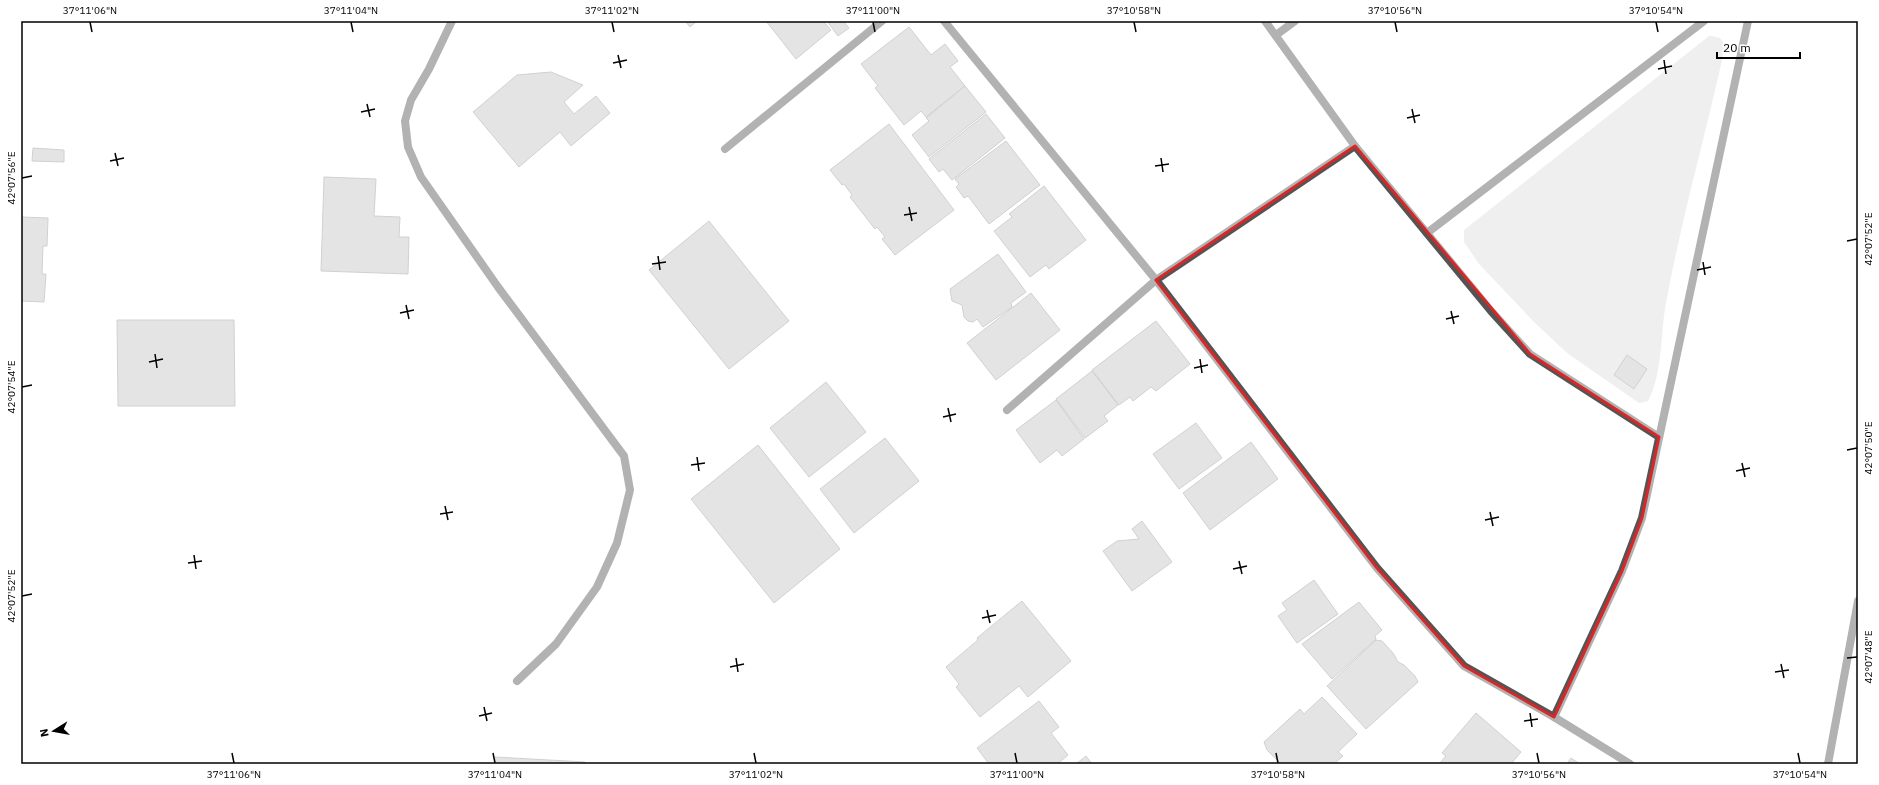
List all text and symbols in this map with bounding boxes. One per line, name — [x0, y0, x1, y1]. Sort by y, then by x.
text: 37°11'06"N — [63, 4, 117, 17]
text: 37°11'04"N — [324, 4, 378, 17]
text: 37°11'02"N — [585, 4, 639, 17]
text: 37°11'00"N — [846, 4, 900, 17]
text: 37°10'58"N — [1107, 4, 1161, 17]
text: 37°10'56"N — [1368, 4, 1422, 17]
text: 37°10'54"N — [1629, 4, 1683, 17]
scale bar — [1717, 34, 1800, 60]
text: 20 m — [1723, 40, 1751, 55]
text: 42°07'56"E — [5, 151, 18, 205]
text: 42°07'52"E — [1862, 212, 1875, 266]
text: 42°07'54"E — [5, 360, 18, 414]
text: 42°07'50"E — [1862, 421, 1875, 475]
text: 42°07'52"E — [5, 569, 18, 623]
text: 42°07'48"E — [1862, 630, 1875, 684]
north arrow — [34, 711, 74, 751]
text: N — [37, 728, 52, 738]
text: 37°11'06"N — [207, 768, 261, 781]
text: 37°11'04"N — [468, 768, 522, 781]
text: 37°11'02"N — [729, 768, 783, 781]
text: 37°11'00"N — [990, 768, 1044, 781]
text: 37°10'58"N — [1251, 768, 1305, 781]
text: 37°10'56"N — [1512, 768, 1566, 781]
text: 37°10'54"N — [1773, 768, 1827, 781]

